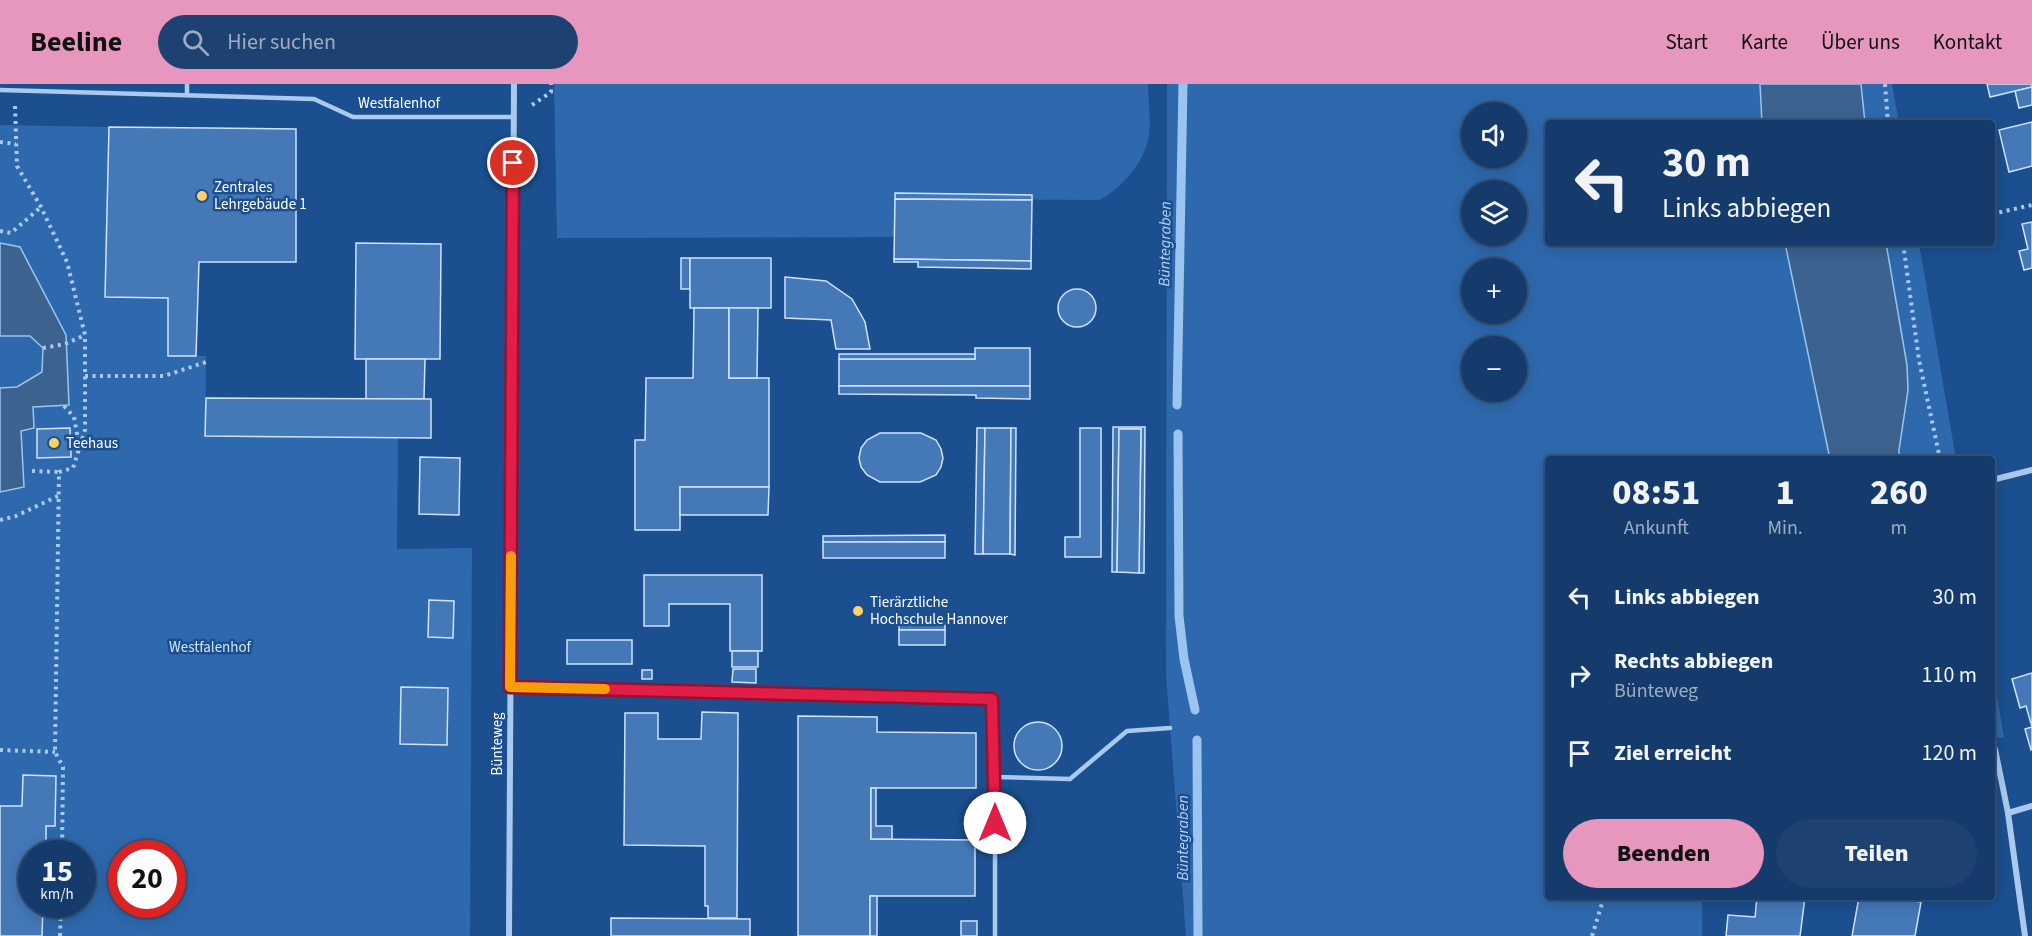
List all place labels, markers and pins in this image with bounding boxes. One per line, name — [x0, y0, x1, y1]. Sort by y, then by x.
pin — [487, 137, 538, 188]
place label: Zentrales Lehrgebäude 1 — [214, 177, 307, 215]
marker: Zentrales Lehrgebäude 1 — [195, 189, 209, 203]
place label: Teehaus — [66, 433, 118, 454]
marker: Teehaus — [47, 436, 61, 450]
place label: Tierärztliche Hochschule Hannover — [870, 592, 1009, 630]
marker: Tierärztliche Hochschule Hannover — [851, 604, 865, 618]

